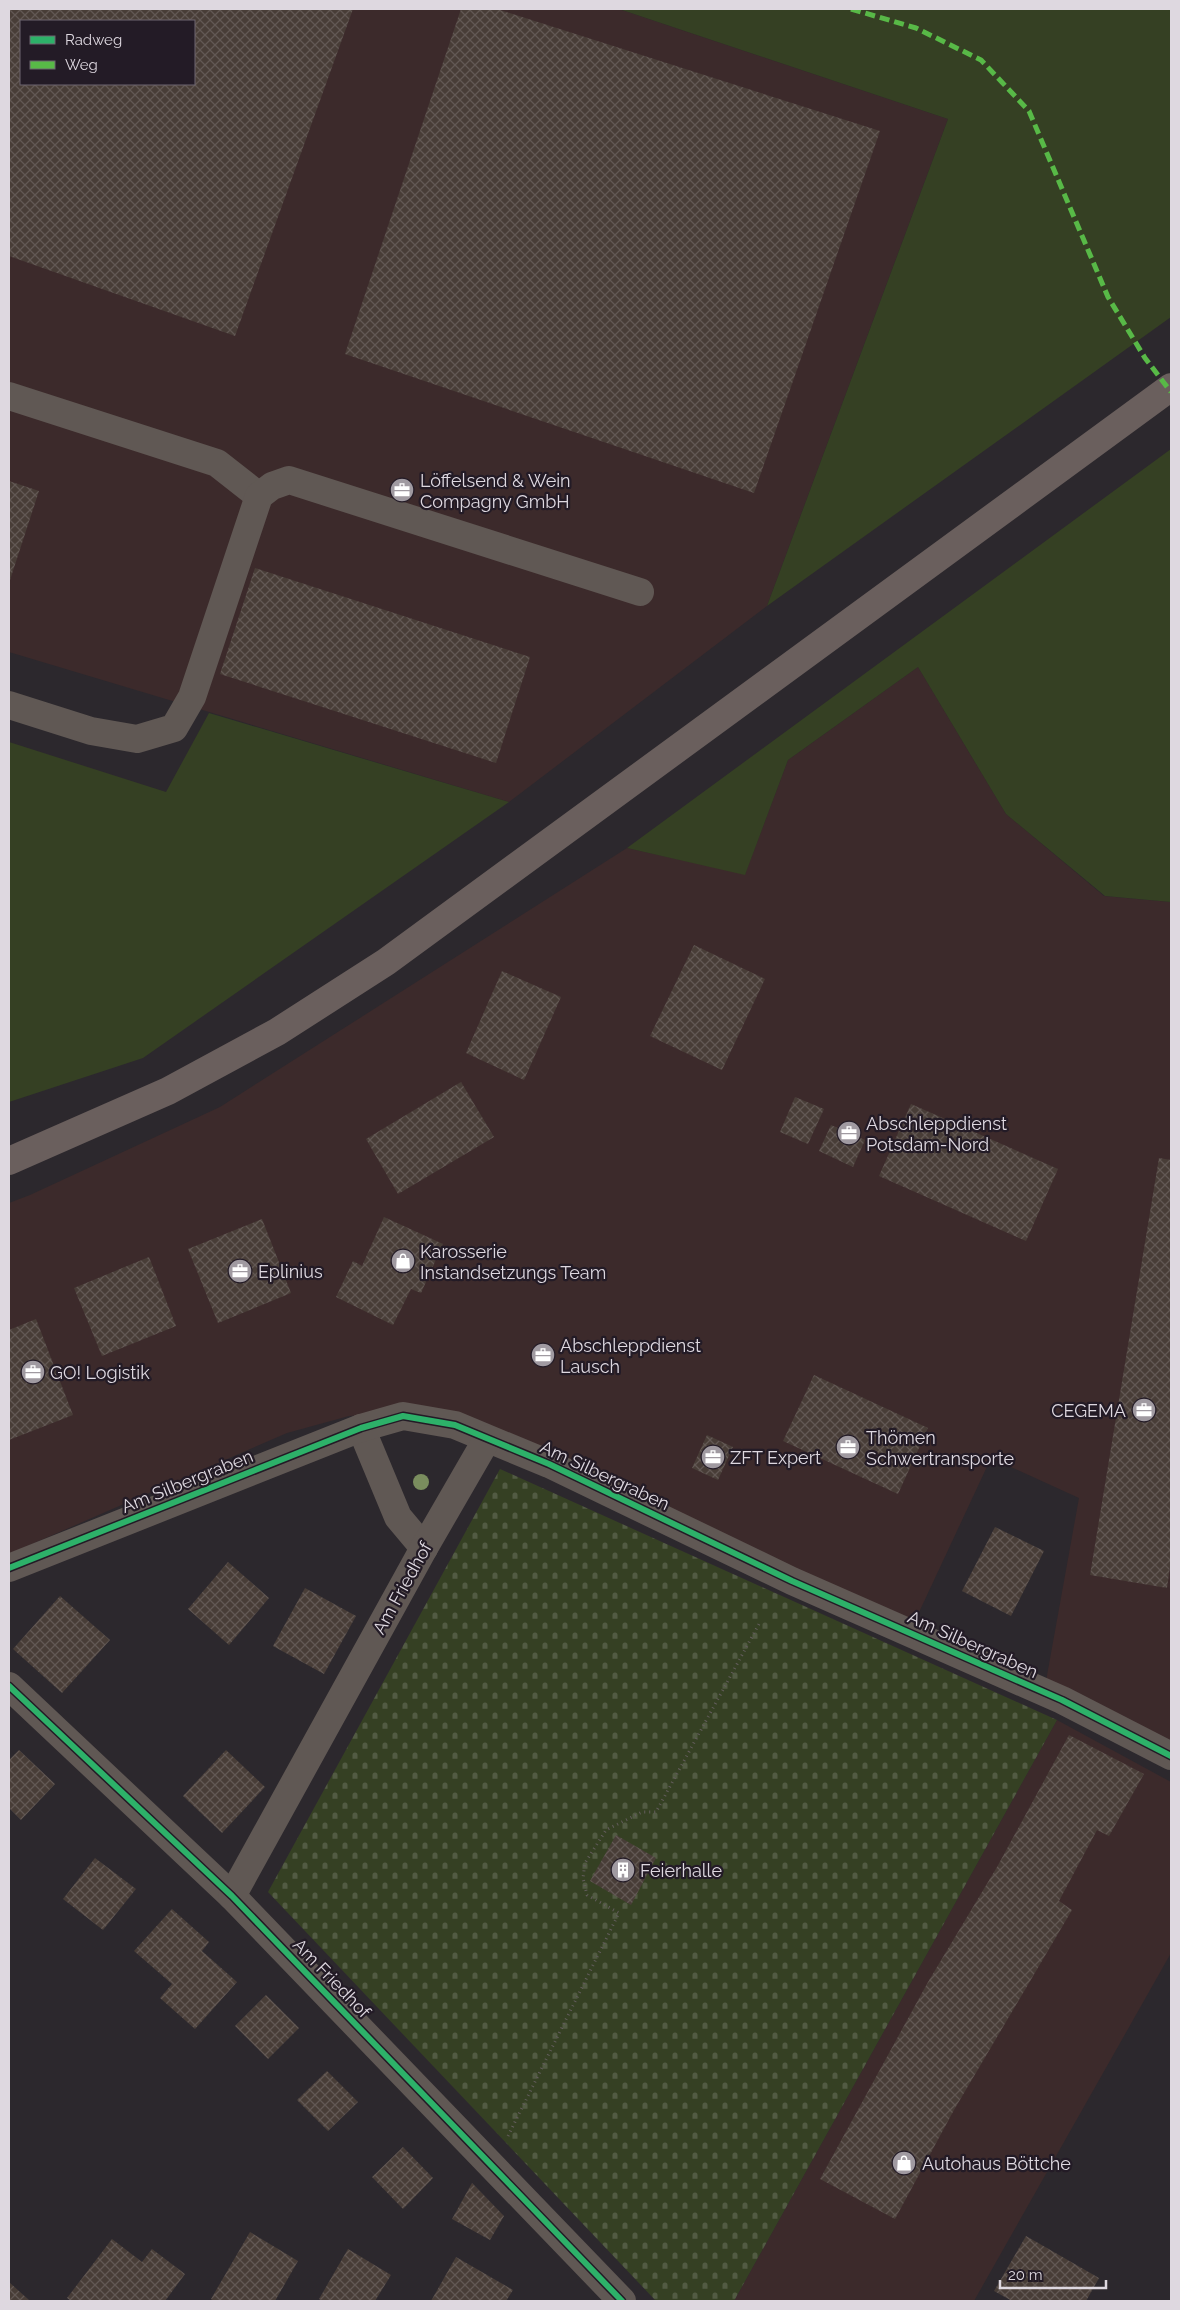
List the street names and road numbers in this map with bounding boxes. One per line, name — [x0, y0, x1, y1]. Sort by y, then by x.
street label: Am Silbergraben — [537, 1436, 673, 1514]
street label: Am Silbergraben — [118, 1445, 256, 1517]
street label: Am Friedhof — [368, 1537, 436, 1638]
street label: Am Silbergraben — [905, 1606, 1041, 1682]
street label: Am Friedhof — [289, 1934, 376, 2023]

